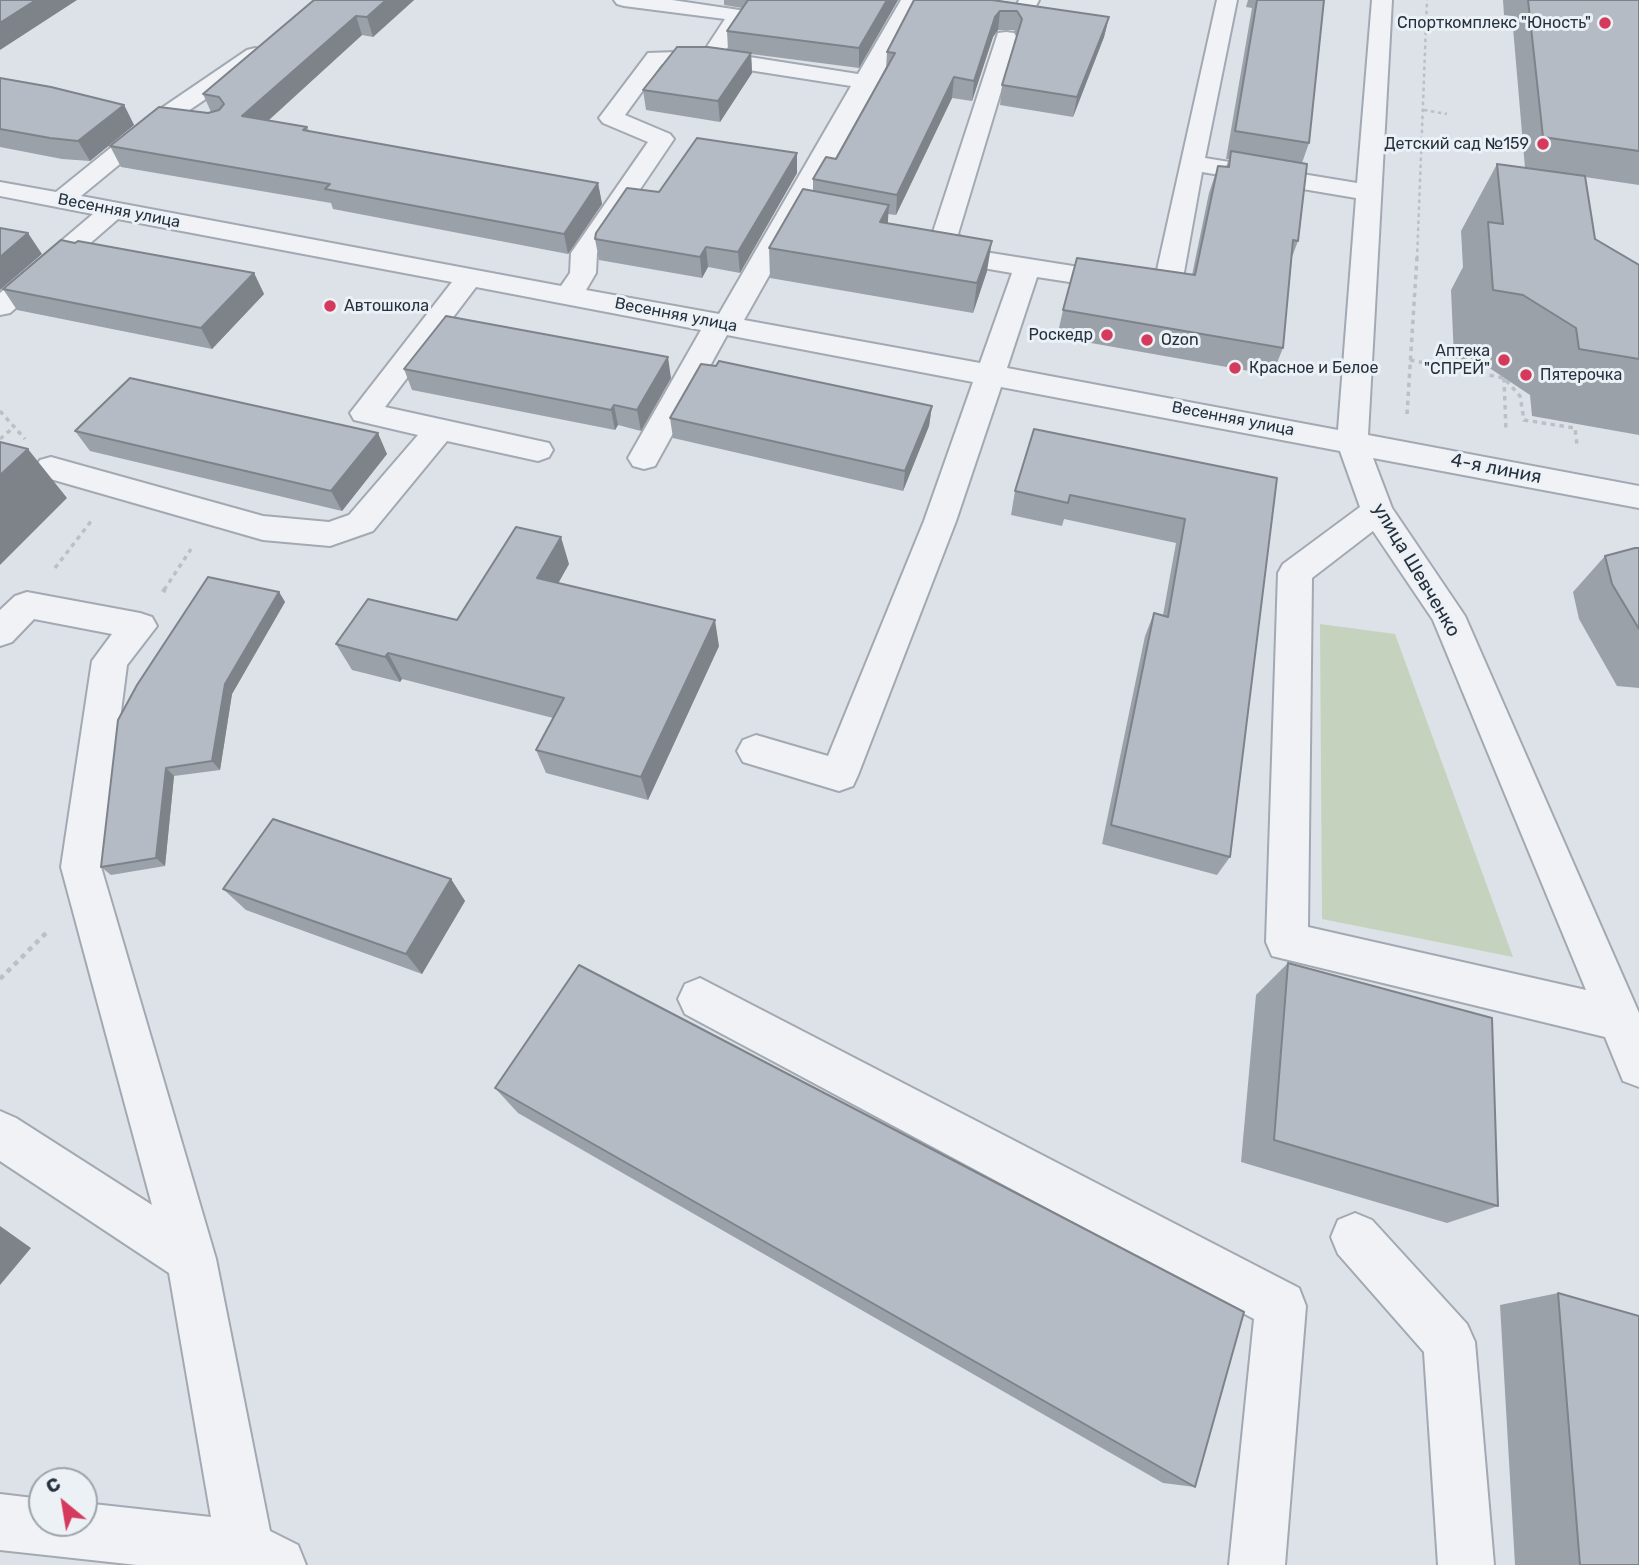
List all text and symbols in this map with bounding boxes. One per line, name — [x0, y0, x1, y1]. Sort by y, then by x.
place label: Спорткомплекс "Юность" — [1397, 13, 1591, 33]
marker: Спорткомплекс "Юность" — [1597, 15, 1613, 31]
place label: Детский сад №159 — [1384, 134, 1529, 154]
marker: Детский сад №159 — [1535, 136, 1551, 152]
street label: Весенняя улица — [56, 190, 182, 232]
street label: Весенняя улица — [613, 294, 739, 336]
place label: Автошкола — [344, 296, 429, 316]
marker: Автошкола — [322, 298, 338, 314]
place label: Роскедр — [1028, 325, 1093, 345]
marker: Роскедр — [1099, 327, 1115, 343]
place label: Ozon — [1161, 330, 1199, 350]
marker: Ozon — [1139, 332, 1155, 348]
place label: Аптека "СПРЕЙ" — [1424, 341, 1490, 379]
marker: Аптека "СПРЕЙ" — [1496, 352, 1512, 368]
place label: Красное и Белое — [1249, 358, 1378, 378]
marker: Красное и Белое — [1227, 360, 1243, 376]
place label: Пятерочка — [1540, 365, 1622, 385]
marker: Пятерочка — [1518, 367, 1534, 383]
street label: Весенняя улица — [1170, 398, 1296, 440]
street label: 4-я линия — [1449, 449, 1543, 489]
street label: улица Шевченко — [1367, 499, 1465, 641]
north arrow — [28, 1467, 98, 1537]
text: С — [42, 1472, 65, 1498]

